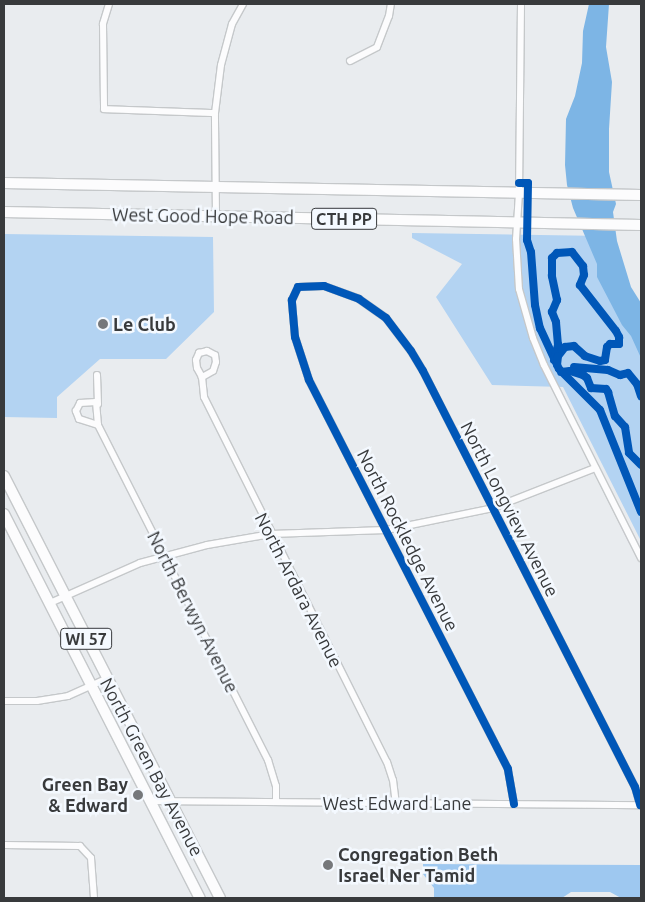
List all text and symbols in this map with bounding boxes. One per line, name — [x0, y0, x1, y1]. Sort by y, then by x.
street label: West Good Hope Road — [112, 204, 294, 228]
road number: CTH PP — [310, 205, 378, 232]
place label: Le Club — [113, 313, 176, 335]
marker: Le Club — [97, 318, 109, 330]
street label: North Longview Avenue — [456, 418, 564, 600]
street label: North Rockledge Avenue — [353, 446, 463, 634]
street label: North Ardara Avenue — [251, 509, 347, 671]
street label: North Berwyn Avenue — [143, 528, 243, 696]
road number: WI 57 — [60, 626, 112, 652]
street label: North Green Bay Avenue — [96, 674, 208, 860]
place label: Green Bay & Edward — [42, 774, 128, 816]
marker: Green Bay & Edward — [132, 789, 144, 801]
street label: West Edward Lane — [322, 792, 472, 814]
place label: Congregation Beth Israel Ner Tamid — [338, 844, 498, 886]
marker: Congregation Beth Israel Ner Tamid — [322, 859, 334, 871]

